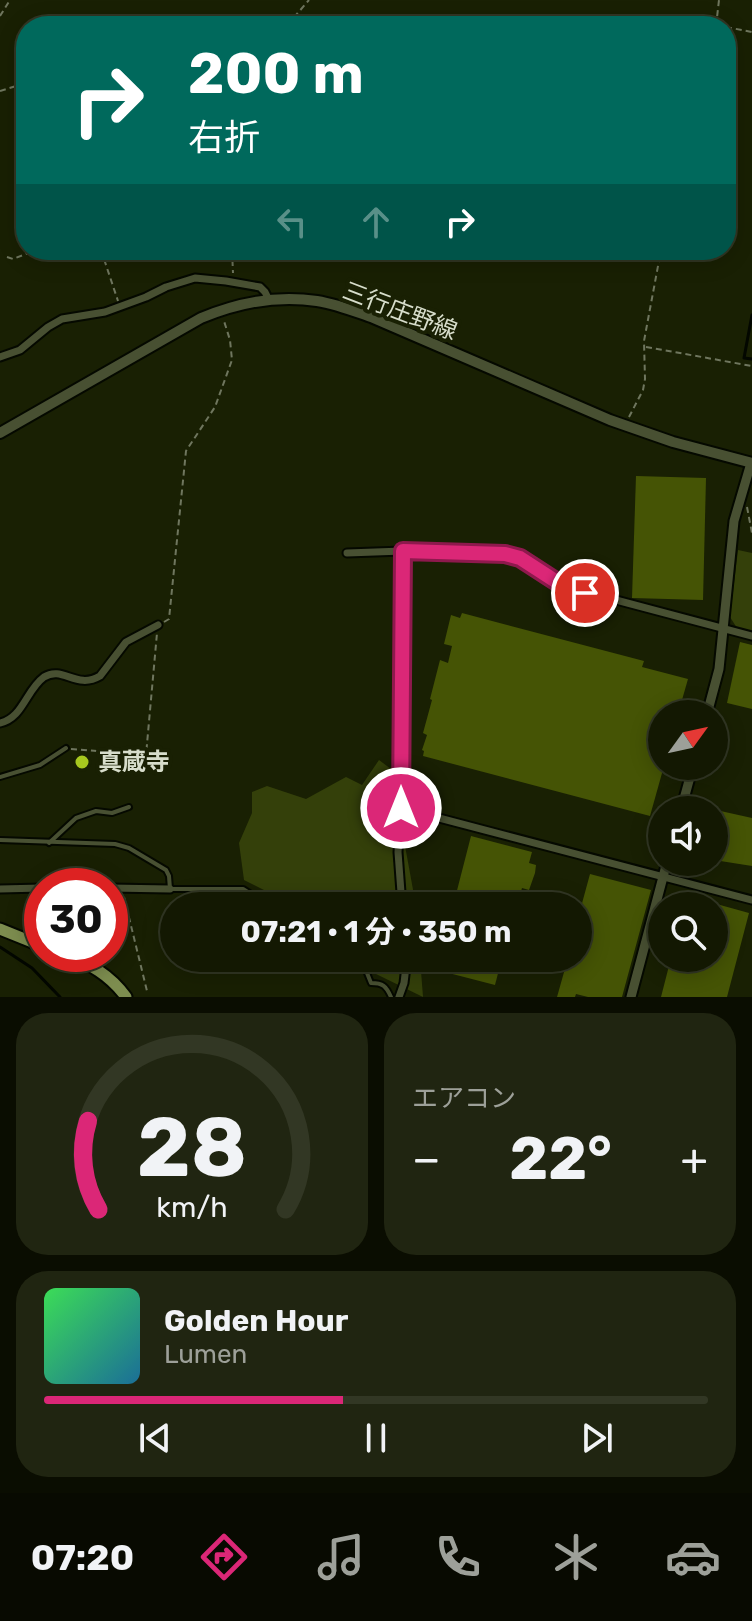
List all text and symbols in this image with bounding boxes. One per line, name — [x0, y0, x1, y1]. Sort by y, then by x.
text: 200 m — [188, 41, 364, 107]
icon: right — [56, 48, 160, 152]
text: 右折 — [188, 116, 260, 159]
icon: left — [270, 200, 314, 244]
icon: ahead — [354, 200, 398, 244]
icon: right — [438, 200, 482, 244]
street label: 三行庄野線 — [339, 276, 461, 346]
pin — [551, 559, 619, 627]
icon: arrive — [563, 571, 607, 615]
north arrow — [648, 700, 728, 780]
map controls — [648, 700, 728, 972]
place label: 真蔵寺 — [98, 748, 170, 776]
marker: 真蔵寺 — [73, 753, 91, 771]
position arrow — [359, 766, 443, 850]
button: sound — [648, 796, 728, 876]
speed limit sign: 30 — [24, 868, 128, 972]
button: search — [648, 892, 728, 972]
text: 07:21 · 1 分 · 350 m — [241, 914, 511, 950]
text: エアコン — [412, 1083, 516, 1114]
text: 28 — [137, 1098, 247, 1197]
text: 22° — [509, 1123, 612, 1194]
text: − — [412, 1133, 441, 1185]
text: + — [681, 1133, 708, 1185]
text: km/h — [156, 1190, 228, 1224]
text: Golden Hour — [164, 1303, 348, 1339]
text: Lumen — [164, 1339, 247, 1370]
icon: previous — [133, 1416, 177, 1460]
icon: pause — [354, 1416, 398, 1460]
icon: next — [575, 1416, 619, 1460]
icon: directions — [196, 1529, 252, 1585]
icon: music — [313, 1529, 369, 1585]
icon: phone — [430, 1529, 486, 1585]
icon: climate — [548, 1529, 604, 1585]
icon: car — [665, 1529, 721, 1585]
text: 07:20 — [31, 1536, 134, 1579]

